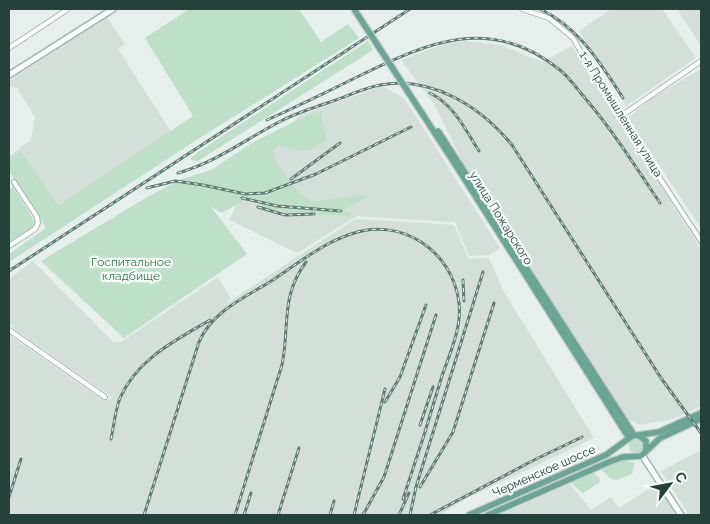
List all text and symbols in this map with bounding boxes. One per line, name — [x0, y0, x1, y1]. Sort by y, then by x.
street label: 1-я Промышленная улица — [576, 48, 666, 180]
street label: улица Пожарского — [467, 169, 535, 267]
park label: Госпитальное кладбище — [91, 255, 171, 283]
street label: Черменское шоссе — [490, 442, 598, 500]
north arrow — [645, 459, 695, 509]
text: С — [672, 469, 691, 486]

